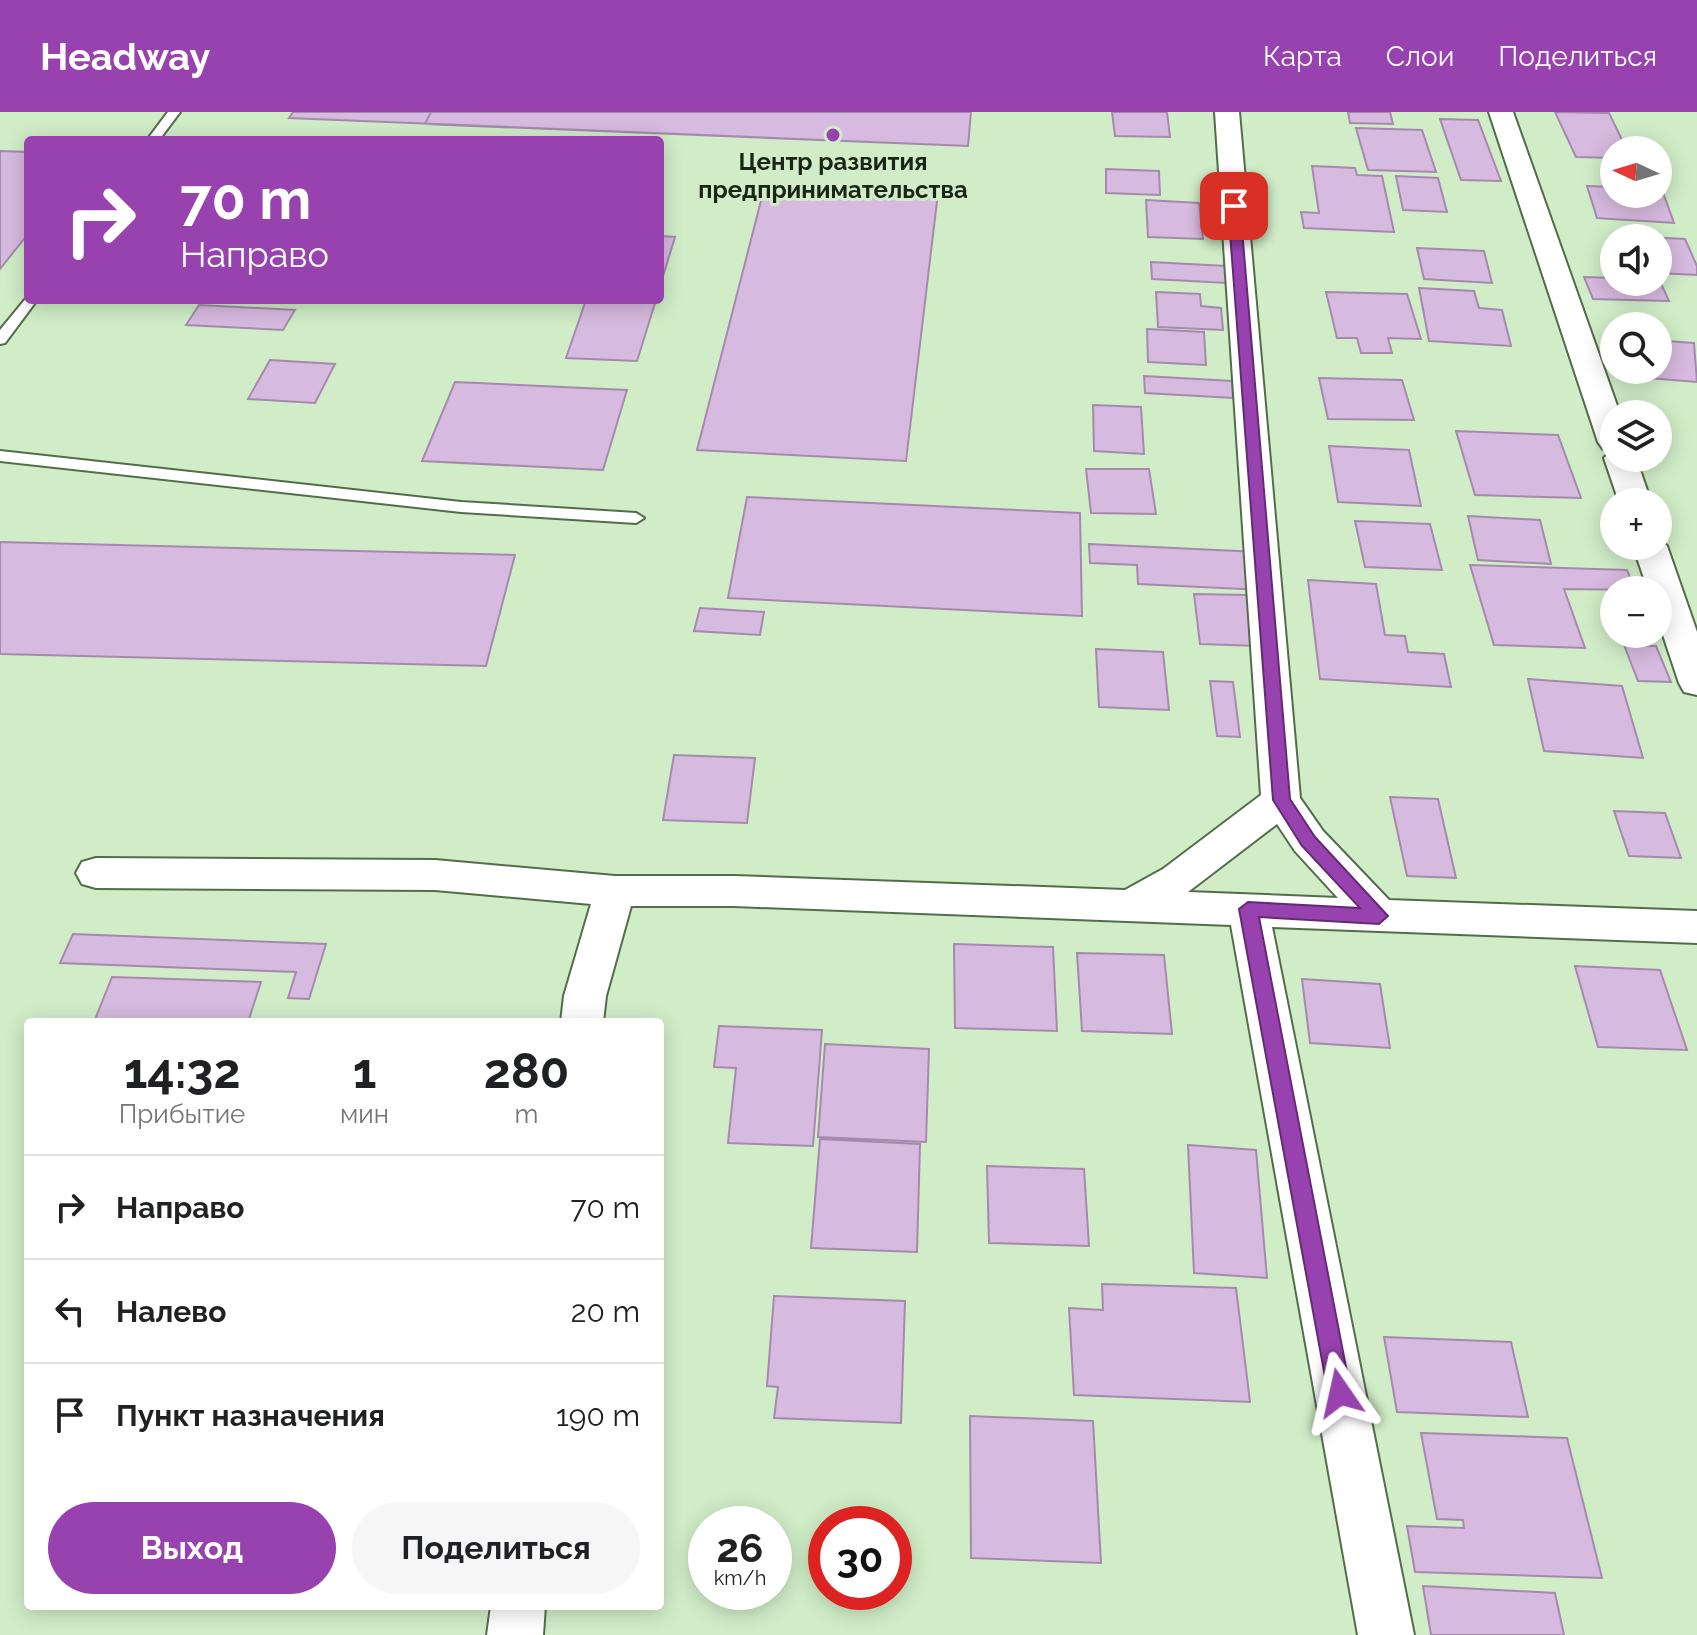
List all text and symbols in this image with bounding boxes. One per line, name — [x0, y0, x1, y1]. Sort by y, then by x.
text: Headway — [40, 34, 210, 79]
text: Карта — [1263, 40, 1342, 73]
text: Слои — [1386, 40, 1454, 73]
text: Поделиться — [1498, 40, 1657, 73]
marker: Центр развития предпринимательства — [824, 126, 842, 144]
north arrow — [1600, 136, 1672, 208]
map controls — [1600, 136, 1672, 648]
place label: Центр развития предпринимательства — [698, 147, 968, 204]
text: 70 m — [180, 166, 311, 232]
icon: right — [48, 168, 152, 272]
pin — [1200, 172, 1268, 240]
icon: arrive — [1212, 184, 1256, 228]
button: sound — [1600, 224, 1672, 296]
text: Направо — [180, 233, 329, 275]
button: search — [1600, 312, 1672, 384]
button: layers — [1600, 400, 1672, 472]
button: + — [1600, 488, 1672, 560]
button: − — [1600, 576, 1672, 648]
text: 14:32 — [124, 1043, 240, 1099]
text: 1 — [353, 1043, 376, 1099]
text: 280 — [484, 1043, 569, 1099]
text: Прибытие — [119, 1099, 245, 1129]
text: мин — [340, 1099, 389, 1129]
text: m — [515, 1099, 538, 1129]
icon: right — [48, 1185, 92, 1229]
text: Направо — [116, 1190, 245, 1225]
text: 70 m — [570, 1190, 640, 1225]
icon: left — [48, 1289, 92, 1333]
text: Налево — [116, 1294, 226, 1329]
text: 20 m — [571, 1294, 640, 1329]
position arrow — [1298, 1351, 1382, 1435]
icon: arrive — [48, 1393, 92, 1437]
text: Пункт назначения — [116, 1398, 385, 1433]
text: 190 m — [556, 1398, 640, 1433]
button: Выход — [48, 1502, 336, 1594]
button: Поделиться — [352, 1502, 640, 1594]
speed limit sign: 30 — [808, 1506, 912, 1610]
text: 26 — [717, 1524, 763, 1571]
text: km/h — [714, 1566, 766, 1590]

